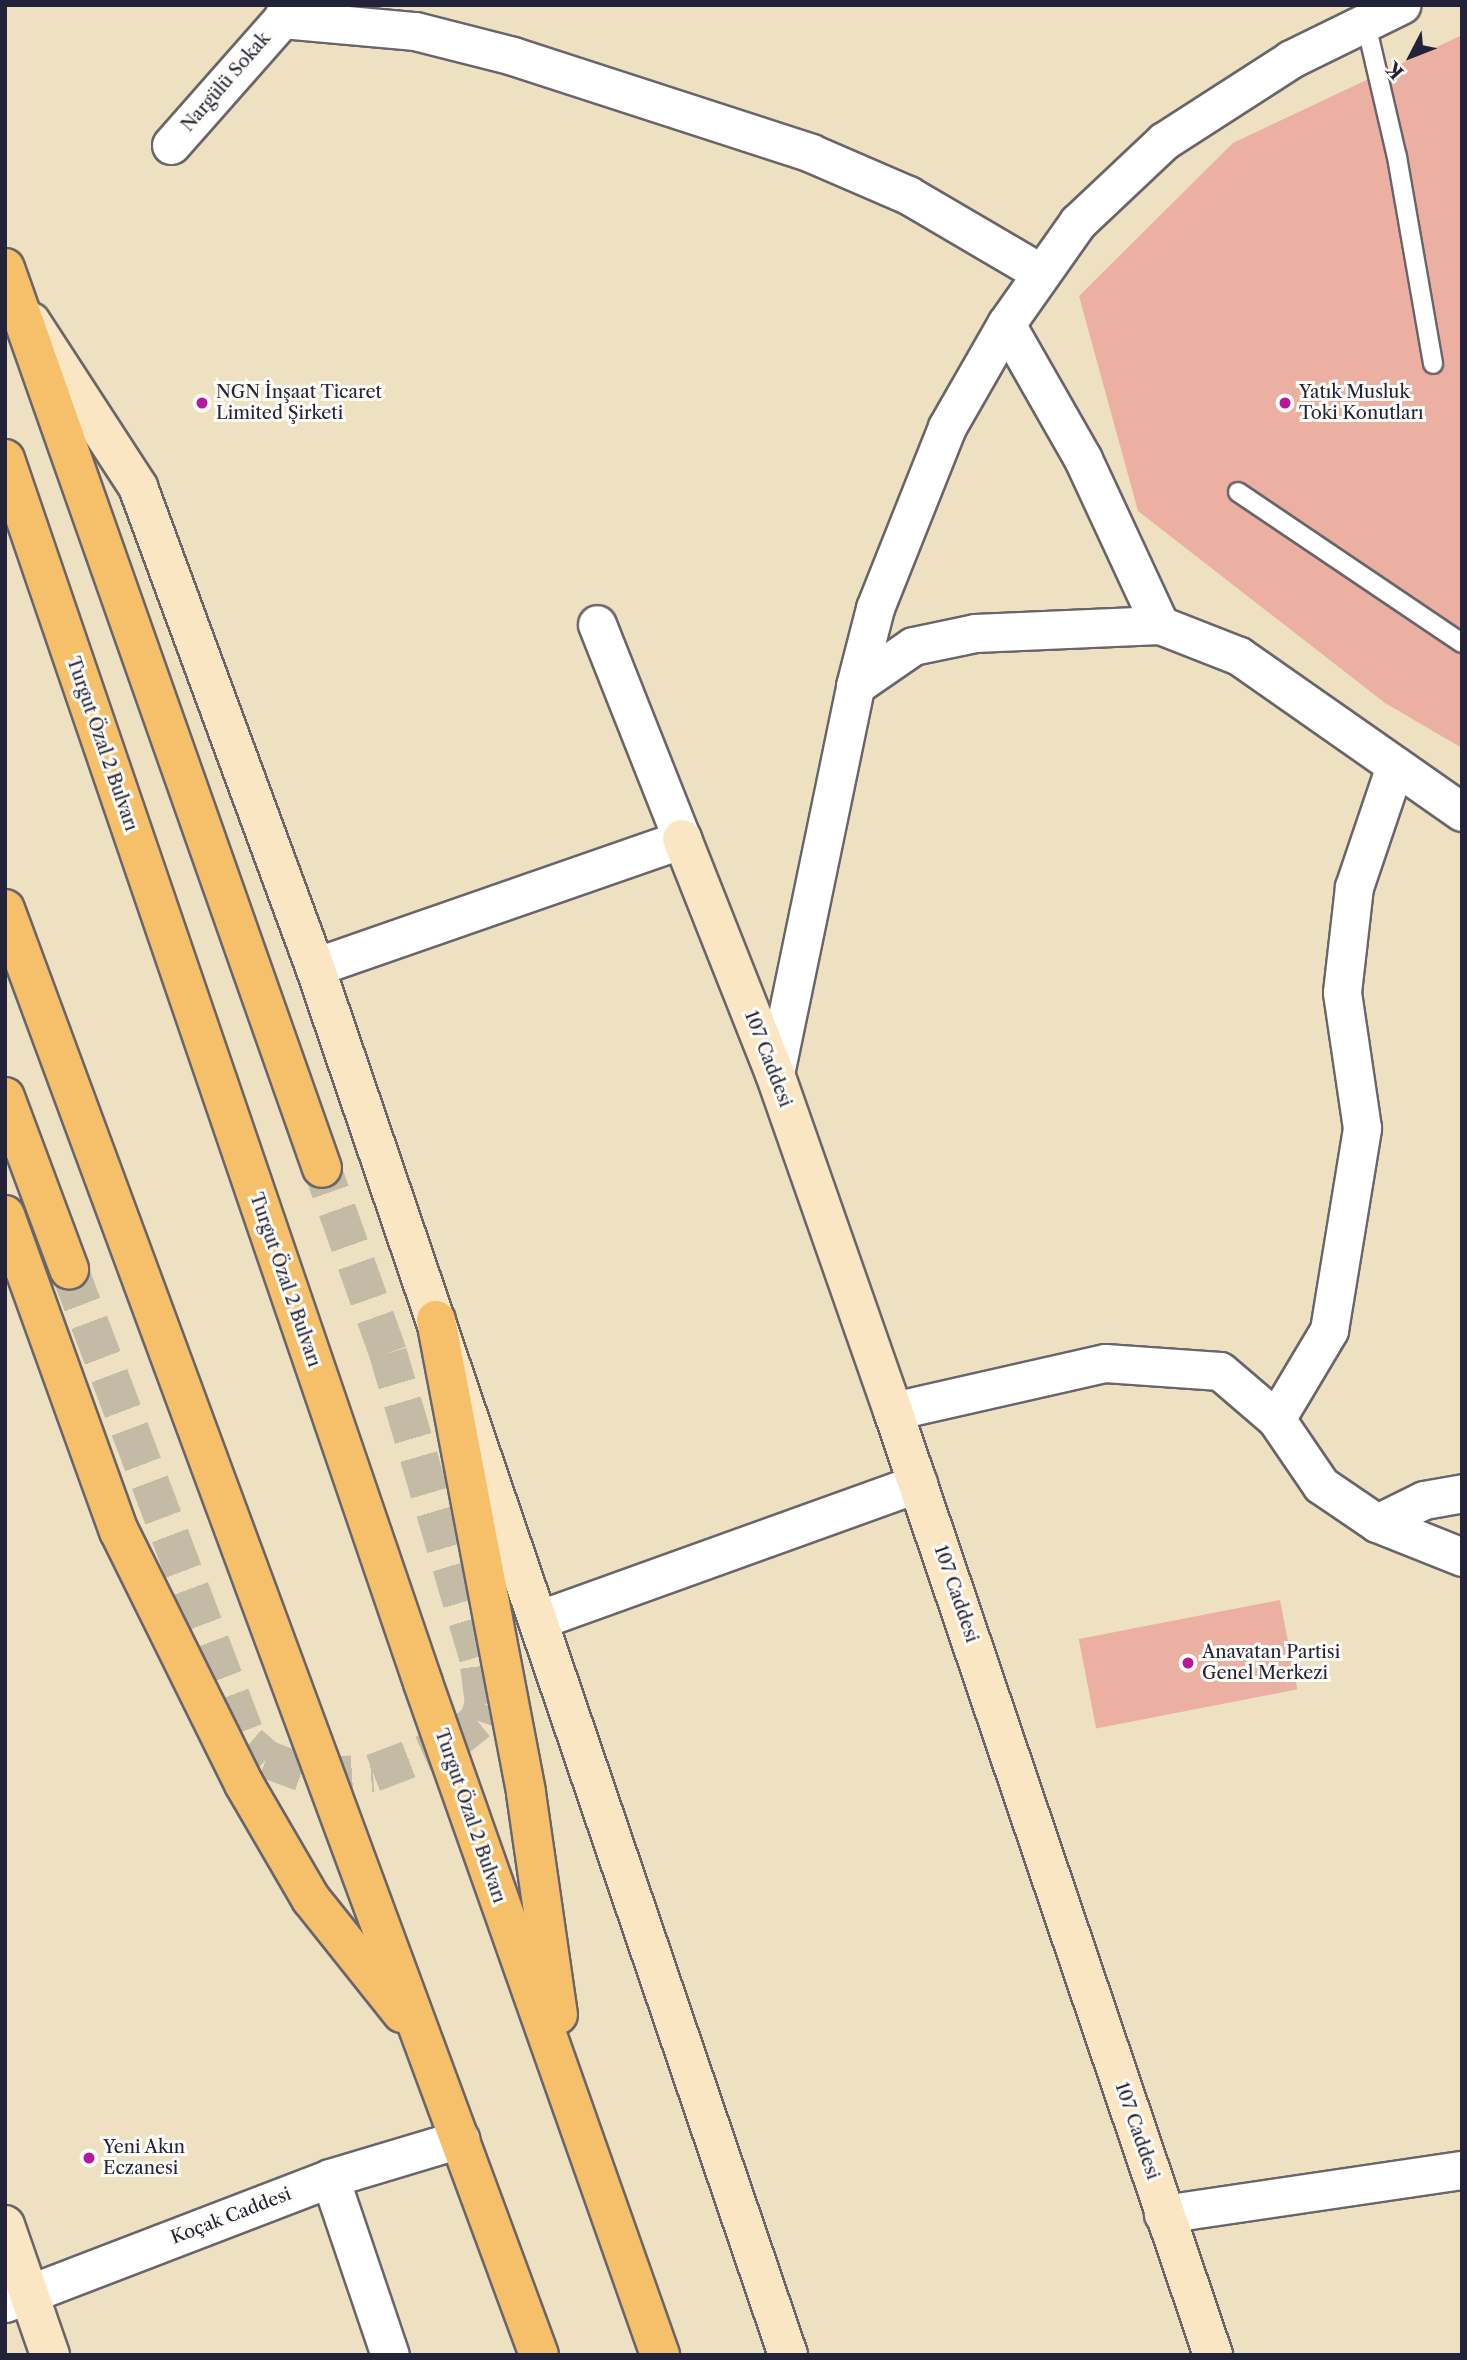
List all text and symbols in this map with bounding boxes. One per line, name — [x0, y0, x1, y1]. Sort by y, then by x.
north arrow — [1376, 21, 1446, 91]
street label: Nargülü Sokak — [177, 28, 275, 136]
text: K — [1381, 57, 1409, 84]
place label: NGN İnşaat Ticaret Limited Şirketi — [216, 382, 382, 424]
place label: Yatık Musluk Toki Konutları — [1299, 382, 1423, 424]
marker: NGN İnşaat Ticaret Limited Şirketi — [194, 395, 210, 411]
marker: Yatık Musluk Toki Konutları — [1277, 395, 1293, 411]
street label: Turgut Özal 2 Bulvarı — [62, 654, 142, 834]
street label: 107 Caddesi — [740, 1008, 796, 1110]
street label: Turgut Özal 2 Bulvarı — [245, 1190, 325, 1370]
street label: 107 Caddesi — [929, 1543, 983, 1645]
place label: Anavatan Partisi Genel Merkezi — [1202, 1642, 1340, 1684]
marker: Anavatan Partisi Genel Merkezi — [1180, 1655, 1196, 1671]
street label: Turgut Özal 2 Bulvarı — [430, 1726, 510, 1906]
street label: 107 Caddesi — [1110, 2080, 1164, 2182]
place label: Yeni Akın Eczanesi — [103, 2137, 186, 2180]
marker: Yeni Akın Eczanesi — [81, 2150, 97, 2166]
street label: Koçak Caddesi — [168, 2183, 294, 2249]

